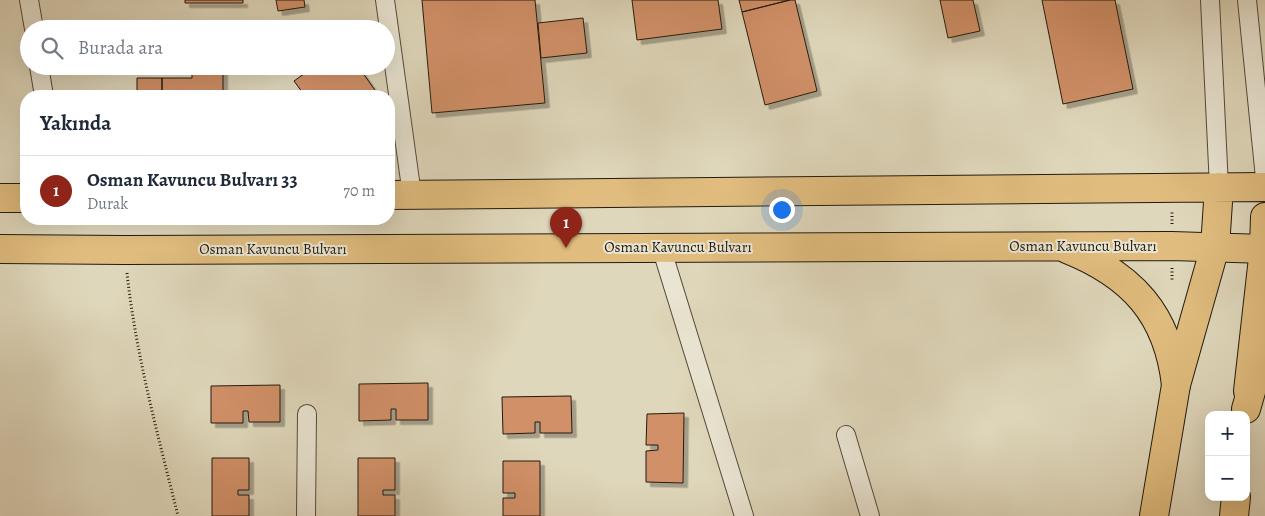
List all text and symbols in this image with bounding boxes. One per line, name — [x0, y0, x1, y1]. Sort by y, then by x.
search box — [20, 20, 395, 75]
icon: search — [38, 34, 66, 62]
text: Burada ara — [78, 35, 163, 61]
text: Yakında — [40, 109, 111, 137]
text: Osman Kavuncu Bulvarı 33 — [87, 167, 298, 193]
text: 1 — [53, 180, 59, 202]
text: 70 m — [343, 180, 375, 202]
text: Durak — [87, 193, 128, 215]
your location — [769, 197, 795, 223]
pin: 1 — [550, 207, 582, 248]
street label: Osman Kavuncu Bulvarı — [1009, 236, 1157, 256]
street label: Osman Kavuncu Bulvarı — [604, 237, 752, 257]
street label: Osman Kavuncu Bulvarı — [199, 239, 347, 259]
map controls — [1205, 411, 1250, 501]
button: + — [1205, 411, 1250, 456]
button: − — [1205, 456, 1250, 501]

